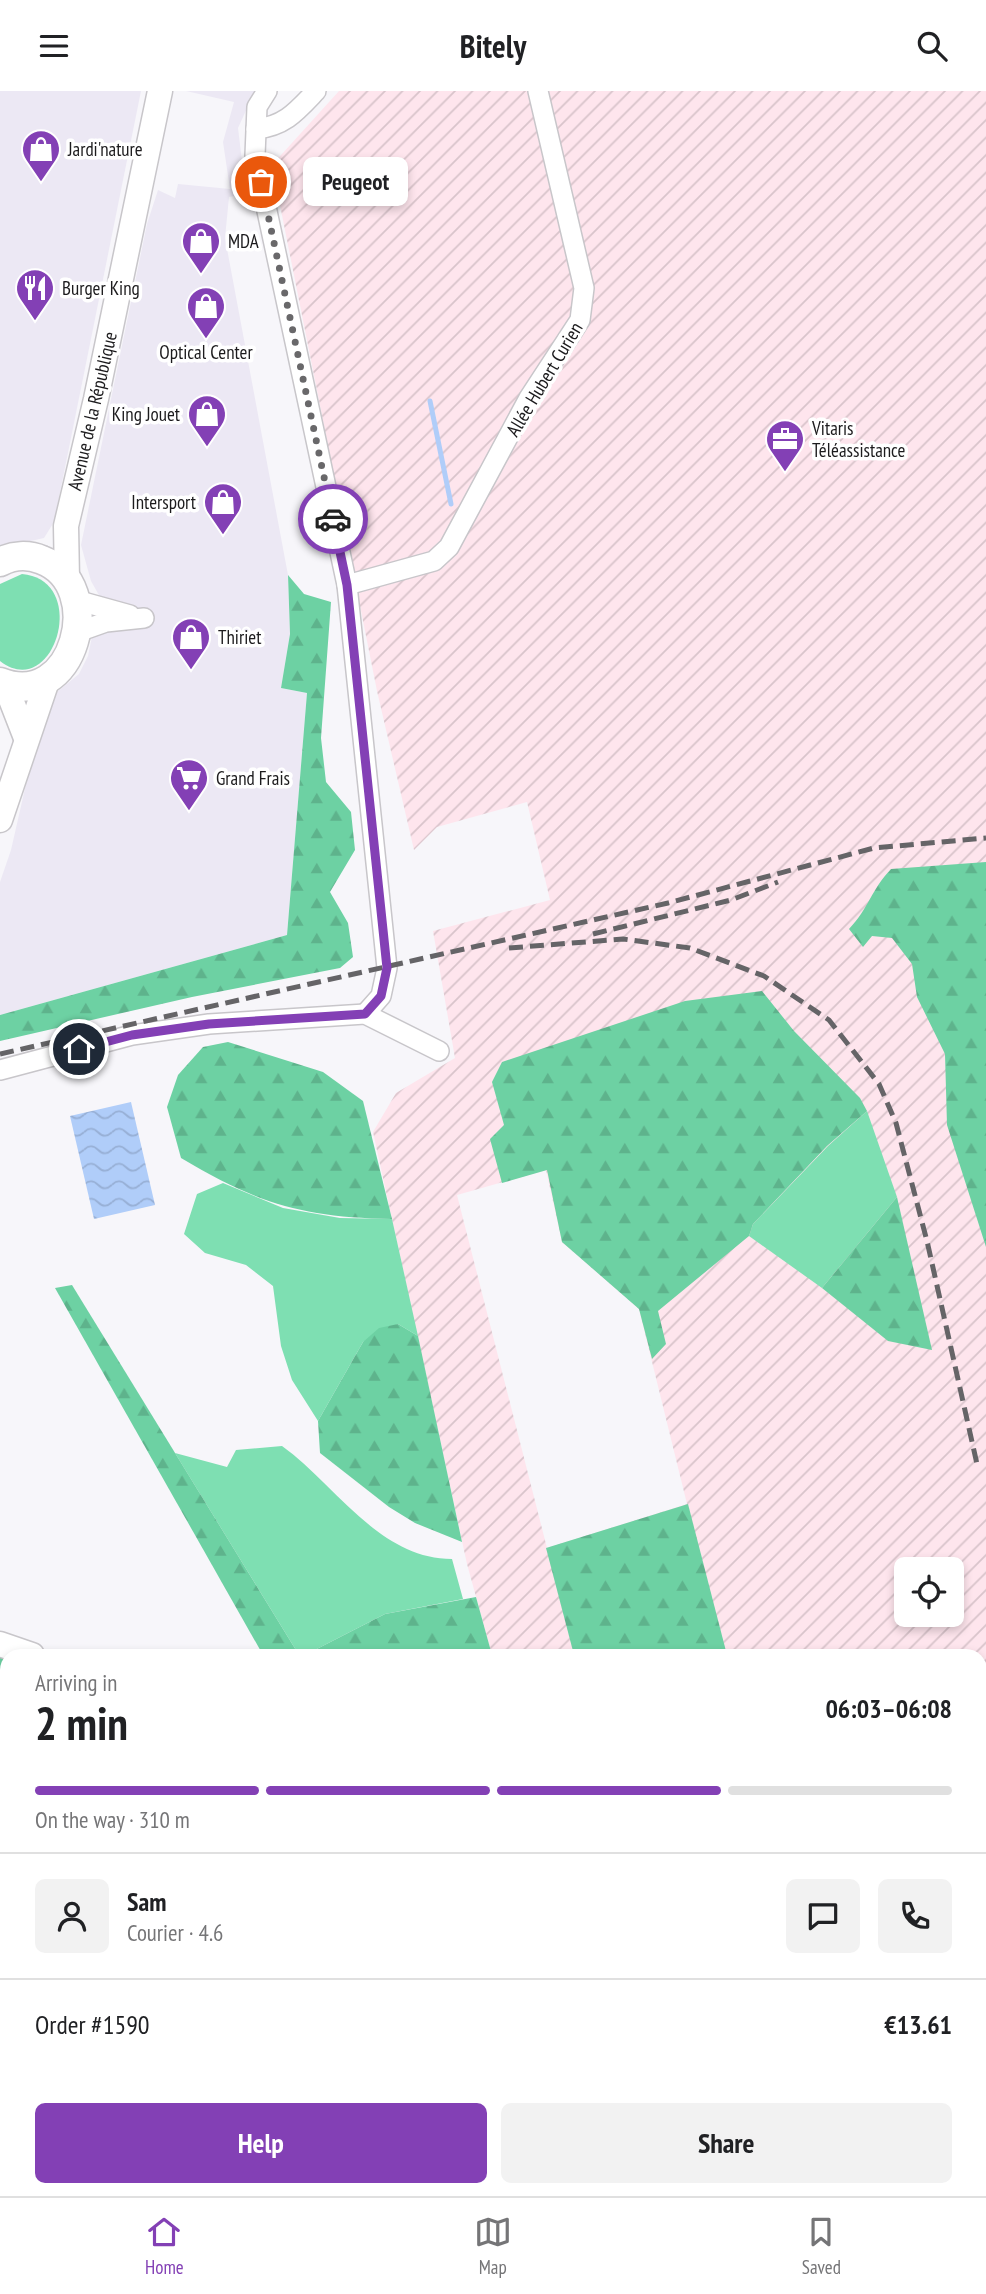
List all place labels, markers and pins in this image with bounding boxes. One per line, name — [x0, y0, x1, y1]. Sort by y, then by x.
shop icon: Jardi'nature — [20, 128, 62, 183]
place label: Jardi'nature — [67, 137, 143, 161]
pin — [231, 152, 291, 212]
callout: Peugeot — [303, 157, 408, 207]
shop icon: MDA — [180, 220, 222, 275]
place label: MDA — [228, 229, 259, 253]
restaurant icon: Burger King — [14, 267, 56, 322]
place label: Burger King — [62, 276, 140, 300]
shop icon: Optical Center — [185, 285, 227, 340]
place label: Optical Center — [159, 340, 253, 364]
shop icon: King Jouet — [186, 393, 228, 448]
place label: King Jouet — [112, 402, 181, 426]
place label: Vitaris Téléassistance — [811, 416, 906, 462]
office icon: Vitaris Téléassistance — [764, 418, 806, 473]
shop icon: Intersport — [202, 481, 244, 536]
place label: Intersport — [131, 490, 197, 514]
shop icon: Thiriet — [170, 616, 212, 671]
place label: Thiriet — [218, 625, 262, 649]
supermarket icon: Grand Frais — [168, 757, 210, 812]
place label: Grand Frais — [216, 766, 290, 790]
pin — [49, 1019, 109, 1079]

